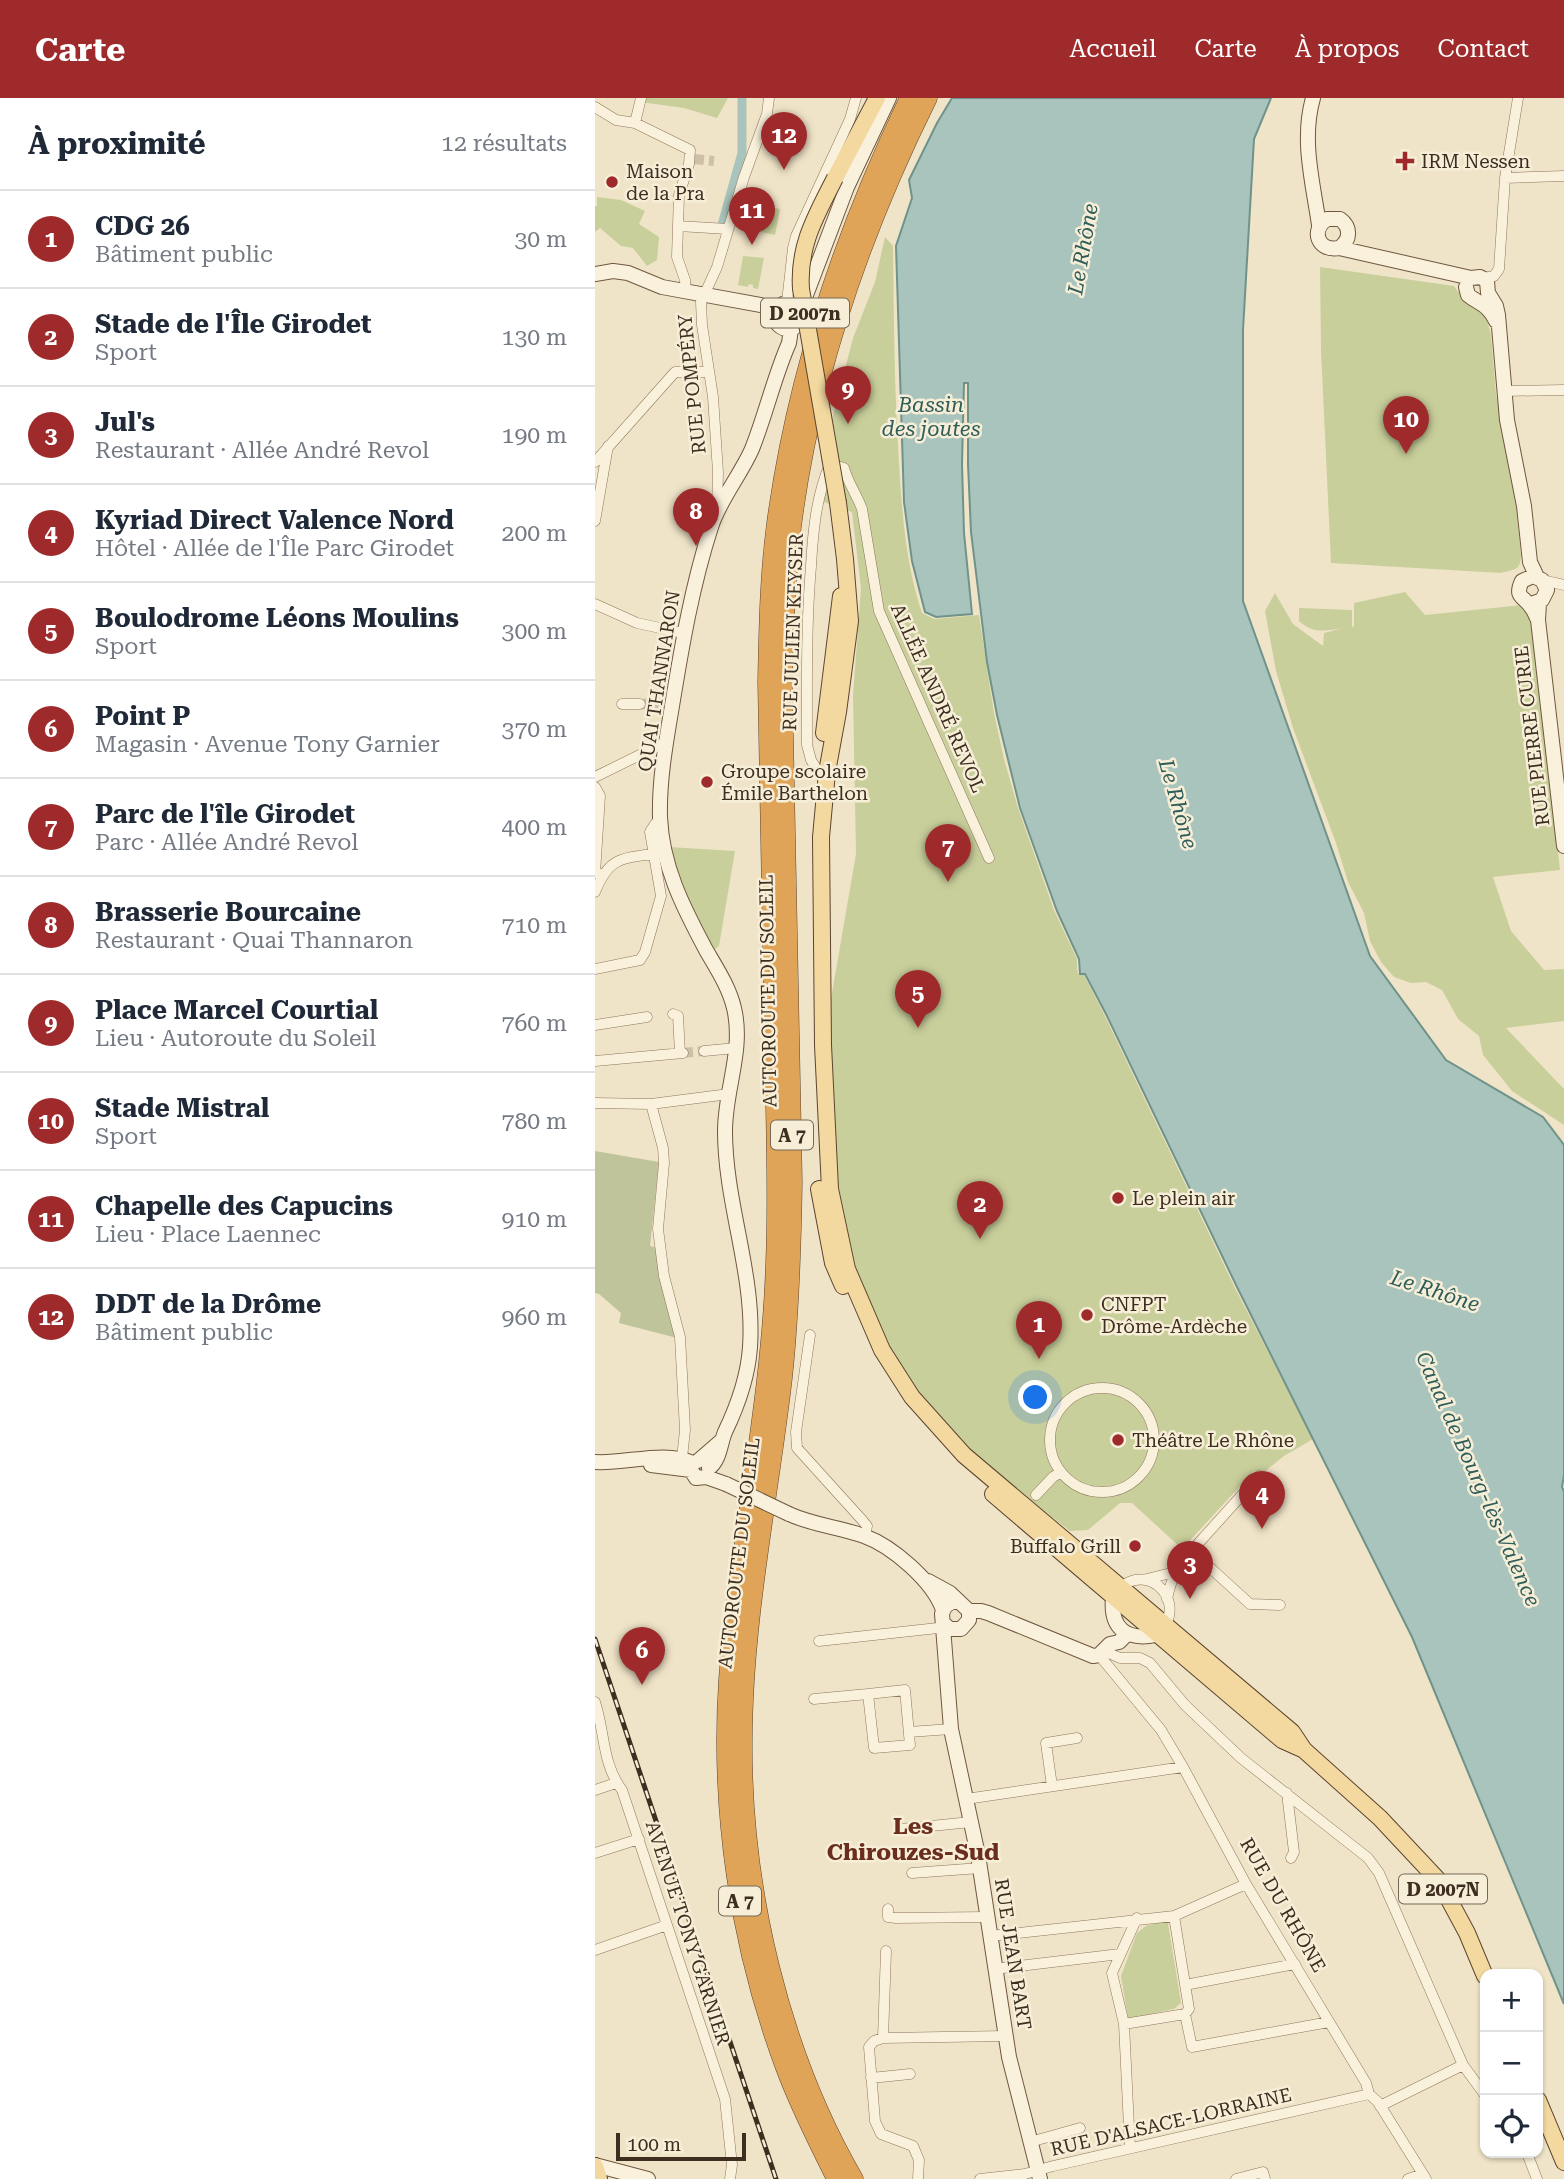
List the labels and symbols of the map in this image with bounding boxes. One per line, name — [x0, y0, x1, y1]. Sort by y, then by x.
pin: 12 — [761, 112, 807, 170]
place label: IRM Nessen — [1421, 150, 1530, 173]
marker: IRM Nessen — [1395, 151, 1415, 171]
place label: Maison de la Pra — [626, 160, 705, 205]
marker: Maison de la Pra — [604, 174, 620, 190]
pin: 11 — [729, 187, 775, 245]
water label: Le Rhône — [1063, 202, 1103, 297]
road number: D 2007n — [761, 298, 849, 328]
street label: RUE POMPÉRY — [673, 313, 711, 455]
pin: 9 — [825, 366, 871, 424]
water label: Bassin des joutes — [882, 393, 981, 441]
pin: 10 — [1383, 396, 1429, 454]
pin: 8 — [673, 488, 719, 546]
street label: RUE JULIEN KEYSER — [778, 533, 808, 731]
street label: QUAI THANNARON — [633, 589, 685, 773]
street label: ALLÉE ANDRÉ REVOL — [886, 600, 990, 796]
street label: RUE PIERRE CURIE — [1510, 645, 1554, 827]
water label: Le Rhône — [1154, 756, 1202, 851]
place label: Groupe scolaire Émile Barthelon — [721, 760, 868, 805]
marker: Groupe scolaire Émile Barthelon — [699, 774, 715, 790]
pin: 7 — [925, 824, 971, 882]
street label: AUTOROUTE DU SOLEIL — [754, 874, 782, 1108]
pin: 5 — [895, 970, 941, 1028]
road number: A 7 — [771, 1120, 813, 1150]
pin: 2 — [957, 1181, 1003, 1239]
place label: Le plein air — [1132, 1187, 1235, 1210]
marker: Le plein air — [1110, 1190, 1126, 1206]
water label: Le Rhône — [1387, 1265, 1482, 1317]
place label: CNFPT Drôme-Ardèche — [1101, 1293, 1247, 1338]
pin: 1 — [1016, 1301, 1062, 1359]
marker: CNFPT Drôme-Ardèche — [1079, 1307, 1095, 1323]
water label: Canal de Bourg-lès-Valence — [1411, 1348, 1545, 1610]
your location — [1018, 1380, 1052, 1414]
place label: Théâtre Le Rhône — [1132, 1429, 1294, 1452]
marker: Théâtre Le Rhône — [1110, 1432, 1126, 1448]
street label: AUTOROUTE DU SOLEIL — [713, 1436, 765, 1670]
pin: 4 — [1239, 1471, 1285, 1529]
place label: Buffalo Grill — [1010, 1535, 1121, 1558]
marker: Buffalo Grill — [1127, 1538, 1143, 1554]
pin: 3 — [1167, 1541, 1213, 1599]
pin: 6 — [619, 1627, 665, 1685]
district label: Les Chirouzes-Sud — [827, 1813, 999, 1866]
street label: AVENUE TONY GARNIER — [641, 1818, 735, 2048]
street label: RUE DU RHÔNE — [1235, 1834, 1331, 1976]
road number: D 2007N — [1399, 1874, 1487, 1904]
street label: RUE JEAN BART — [990, 1877, 1036, 2031]
road number: A 7 — [719, 1886, 761, 1915]
street label: RUE D'ALSACE-LORRAINE — [1048, 2083, 1294, 2161]
scale bar — [616, 2130, 745, 2162]

